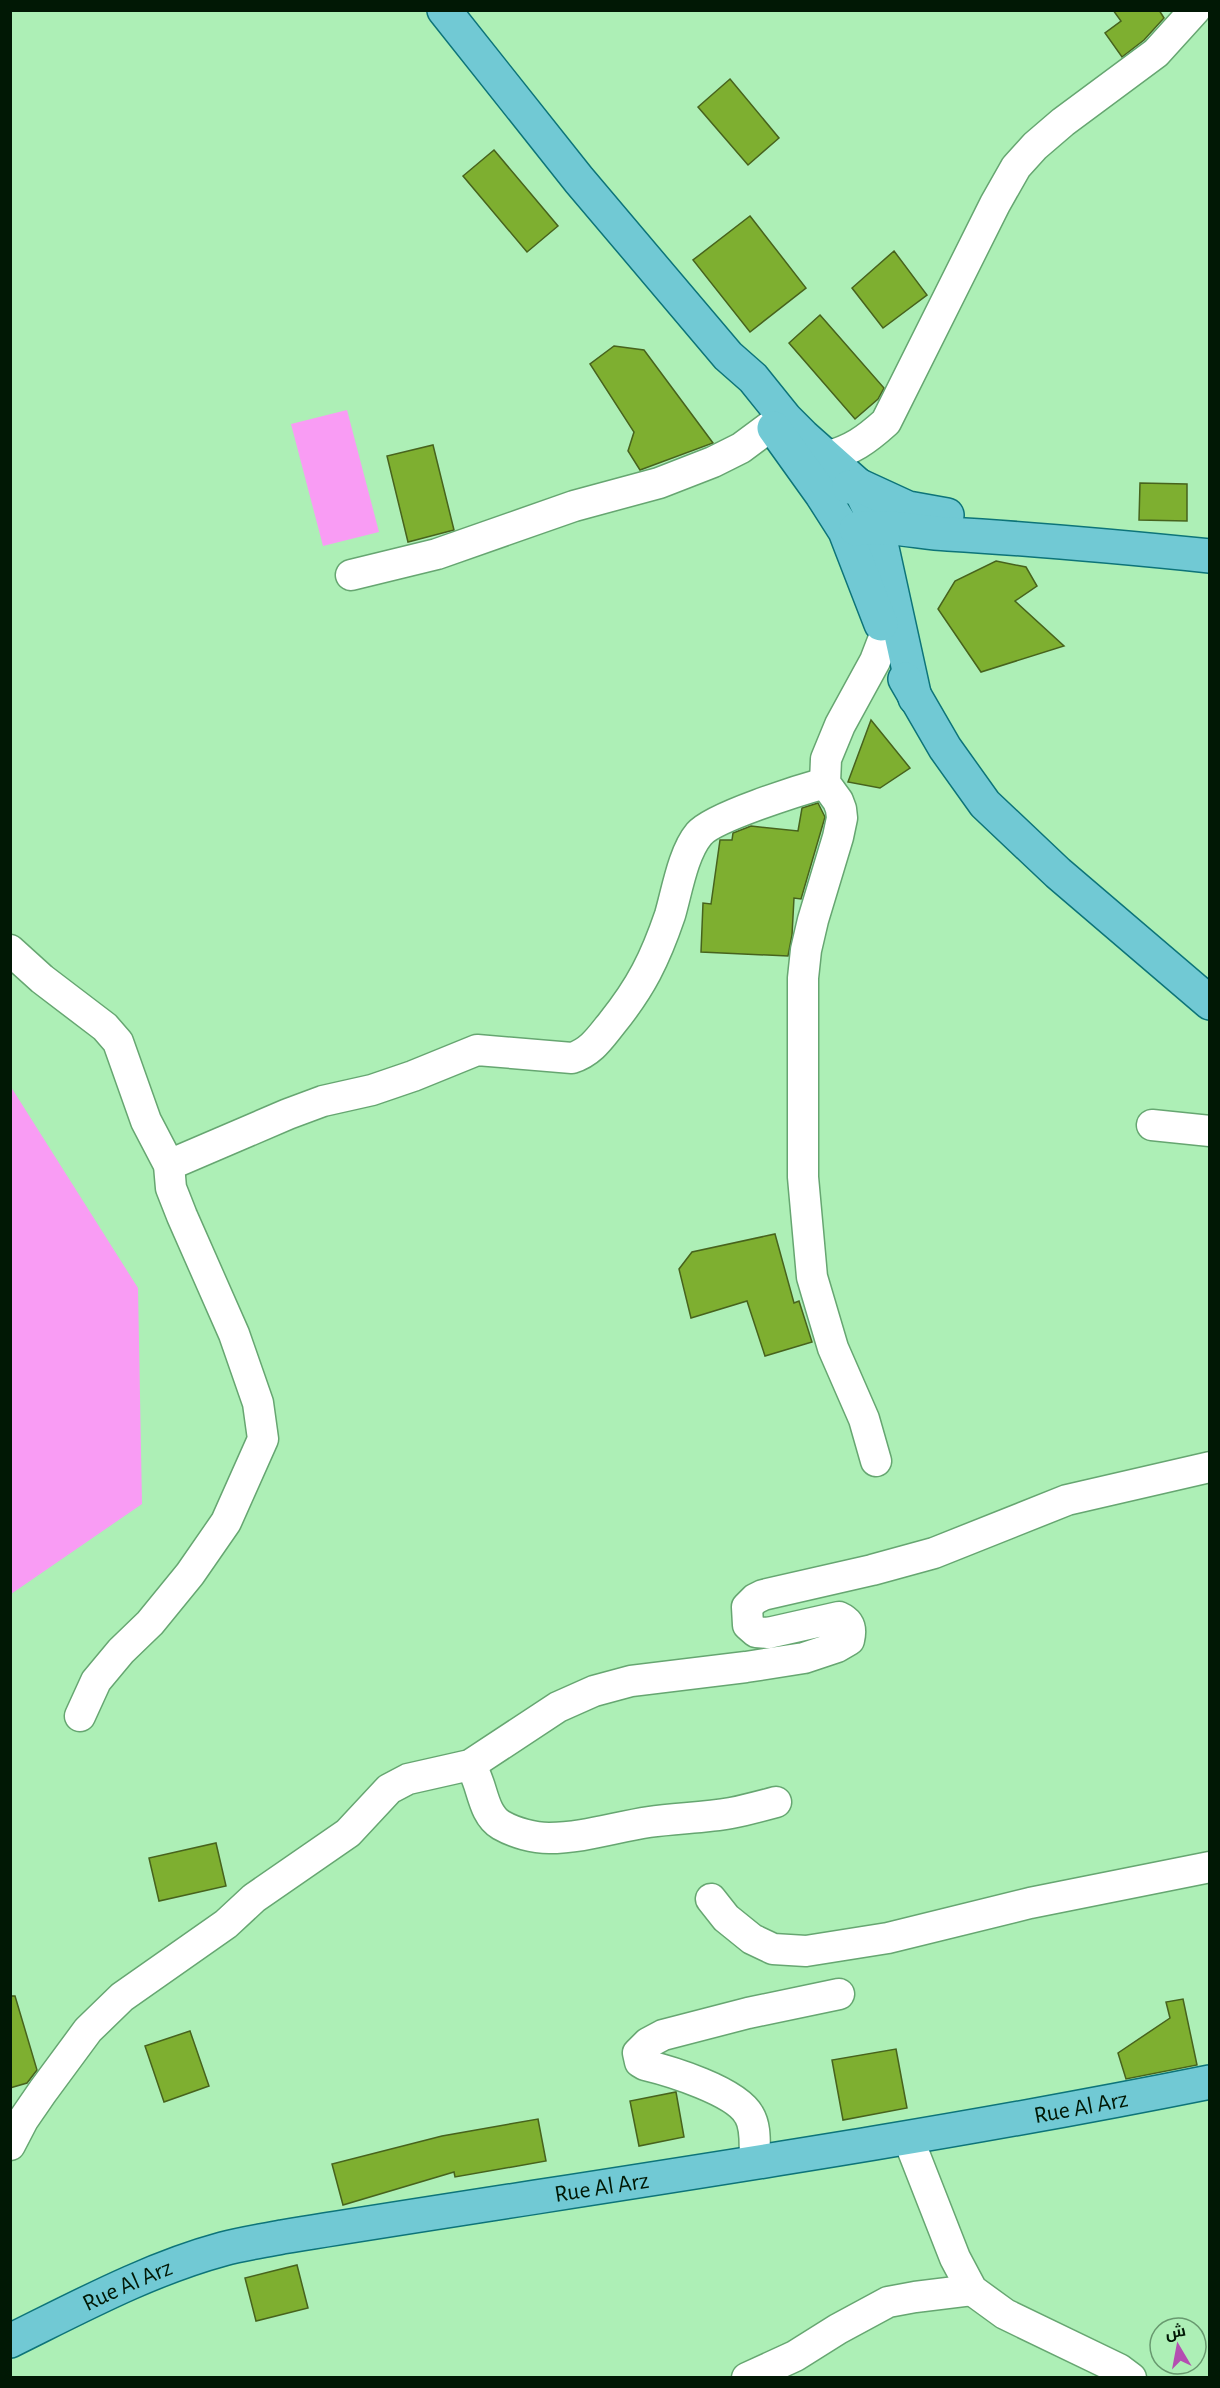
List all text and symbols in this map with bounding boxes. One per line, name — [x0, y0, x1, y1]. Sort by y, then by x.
street label: Rue Al Arz — [1032, 2087, 1130, 2128]
street label: Rue Al Arz — [553, 2169, 651, 2207]
street label: Rue Al Arz — [79, 2256, 176, 2316]
north arrow — [1148, 2316, 1208, 2376]
text: ش — [1164, 2322, 1187, 2343]

